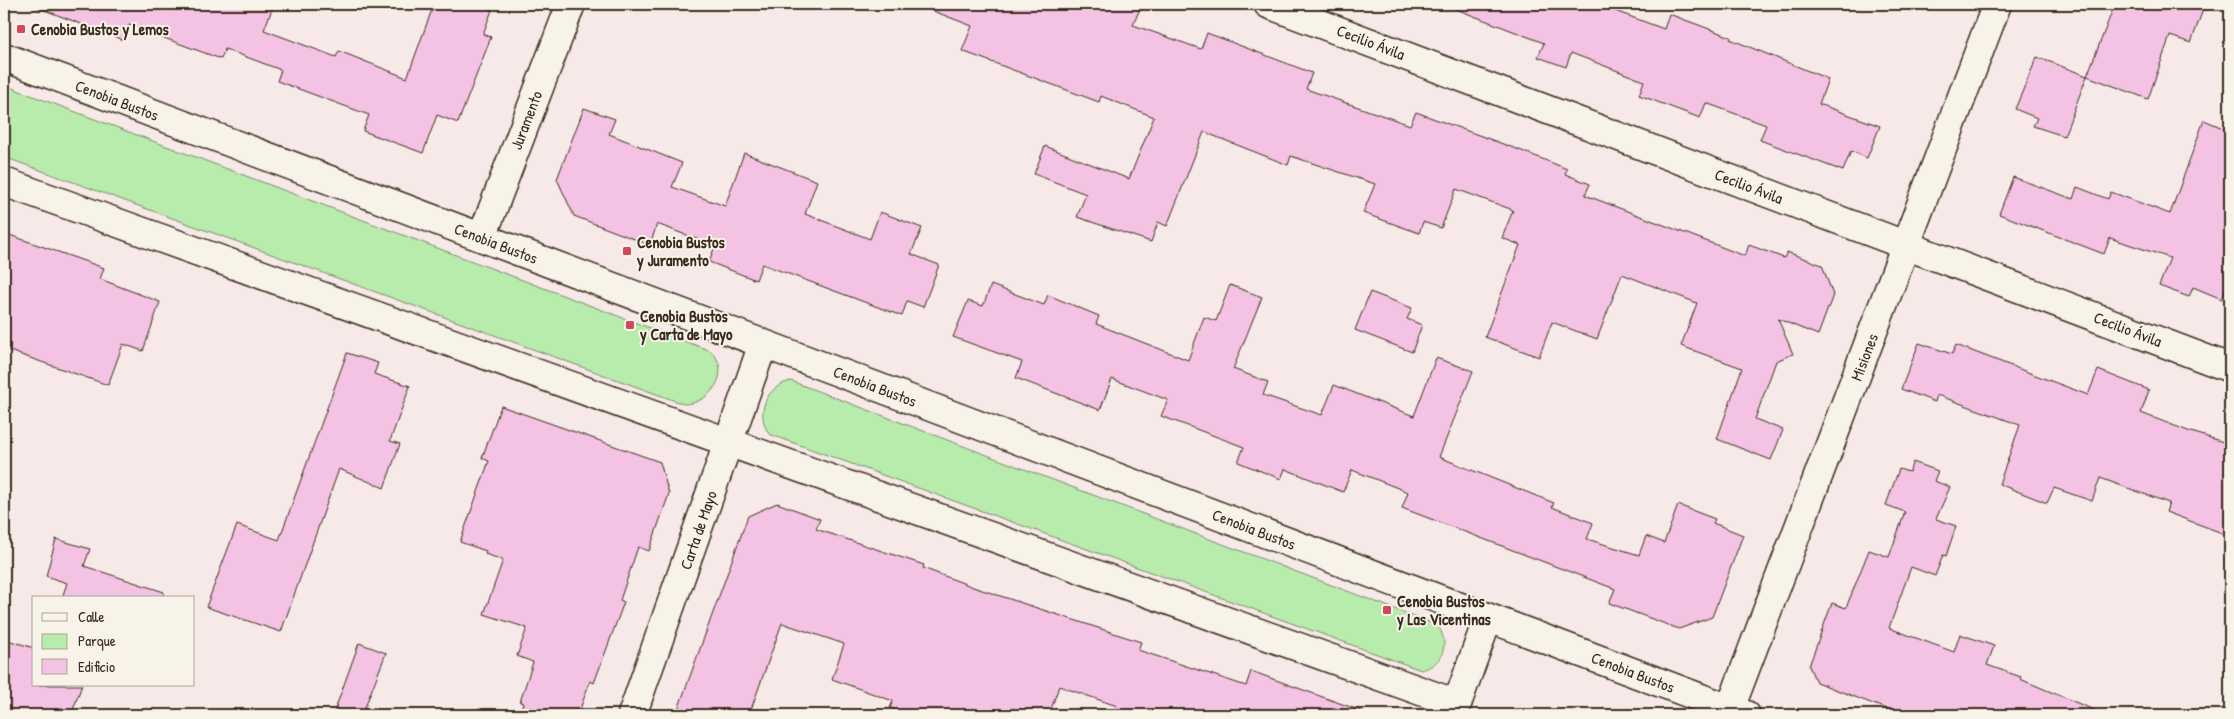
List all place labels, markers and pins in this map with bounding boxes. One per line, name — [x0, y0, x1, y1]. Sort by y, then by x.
place label: Cenobia Bustos y Lemos — [31, 18, 170, 41]
marker: Cenobia Bustos y Lemos — [15, 23, 27, 35]
place label: Cenobia Bustos y Juramento — [636, 231, 726, 272]
marker: Cenobia Bustos y Juramento — [621, 245, 633, 257]
place label: Cenobia Bustos y Carta de Mayo — [639, 305, 733, 346]
marker: Cenobia Bustos y Carta de Mayo — [624, 319, 636, 331]
place label: Cenobia Bustos y Las Vicentinas — [1396, 590, 1491, 631]
marker: Cenobia Bustos y Las Vicentinas — [1381, 604, 1393, 616]

